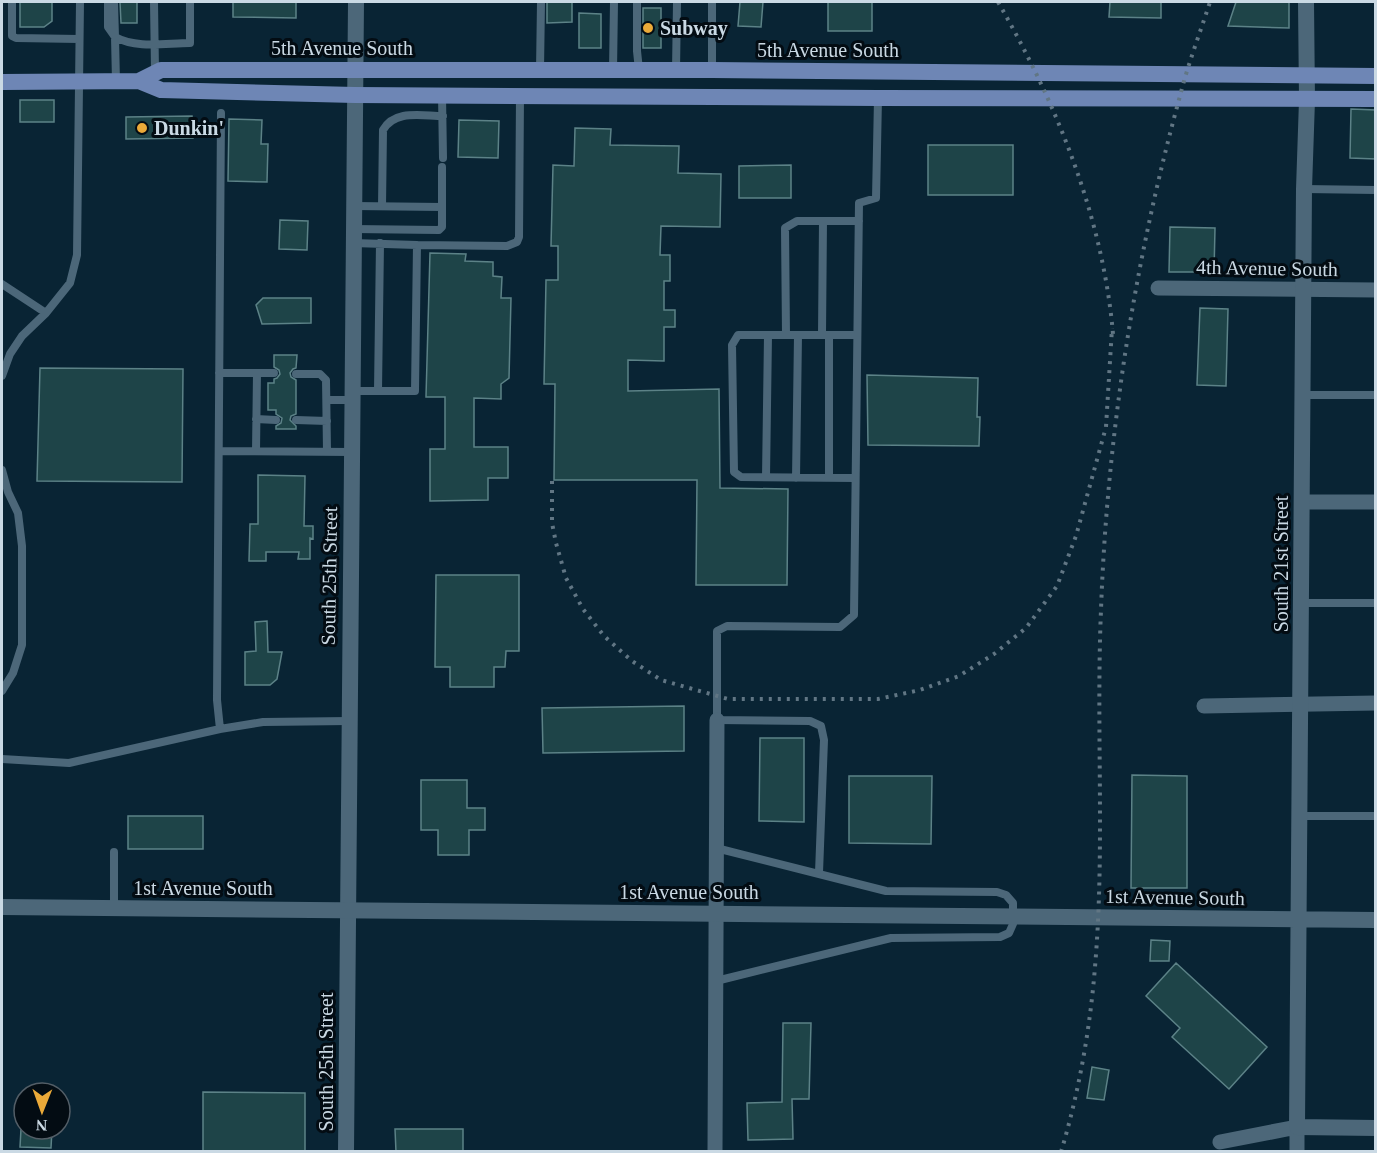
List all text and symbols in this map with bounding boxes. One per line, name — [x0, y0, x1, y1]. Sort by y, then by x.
place label: Subway — [660, 17, 728, 40]
marker: Subway — [641, 21, 655, 35]
street label: 5th Avenue South — [271, 37, 413, 59]
street label: 5th Avenue South — [757, 39, 899, 61]
place label: Dunkin' — [154, 117, 224, 139]
marker: Dunkin' — [135, 121, 149, 135]
street label: 4th Avenue South — [1196, 256, 1338, 280]
street label: South 21st Street — [1270, 495, 1292, 632]
street label: South 25th Street — [317, 506, 341, 646]
street label: 1st Avenue South — [133, 877, 273, 899]
street label: 1st Avenue South — [619, 881, 759, 903]
street label: 1st Avenue South — [1105, 885, 1245, 909]
street label: South 25th Street — [315, 992, 337, 1131]
north arrow — [12, 1081, 72, 1141]
text: N — [35, 1117, 48, 1134]

